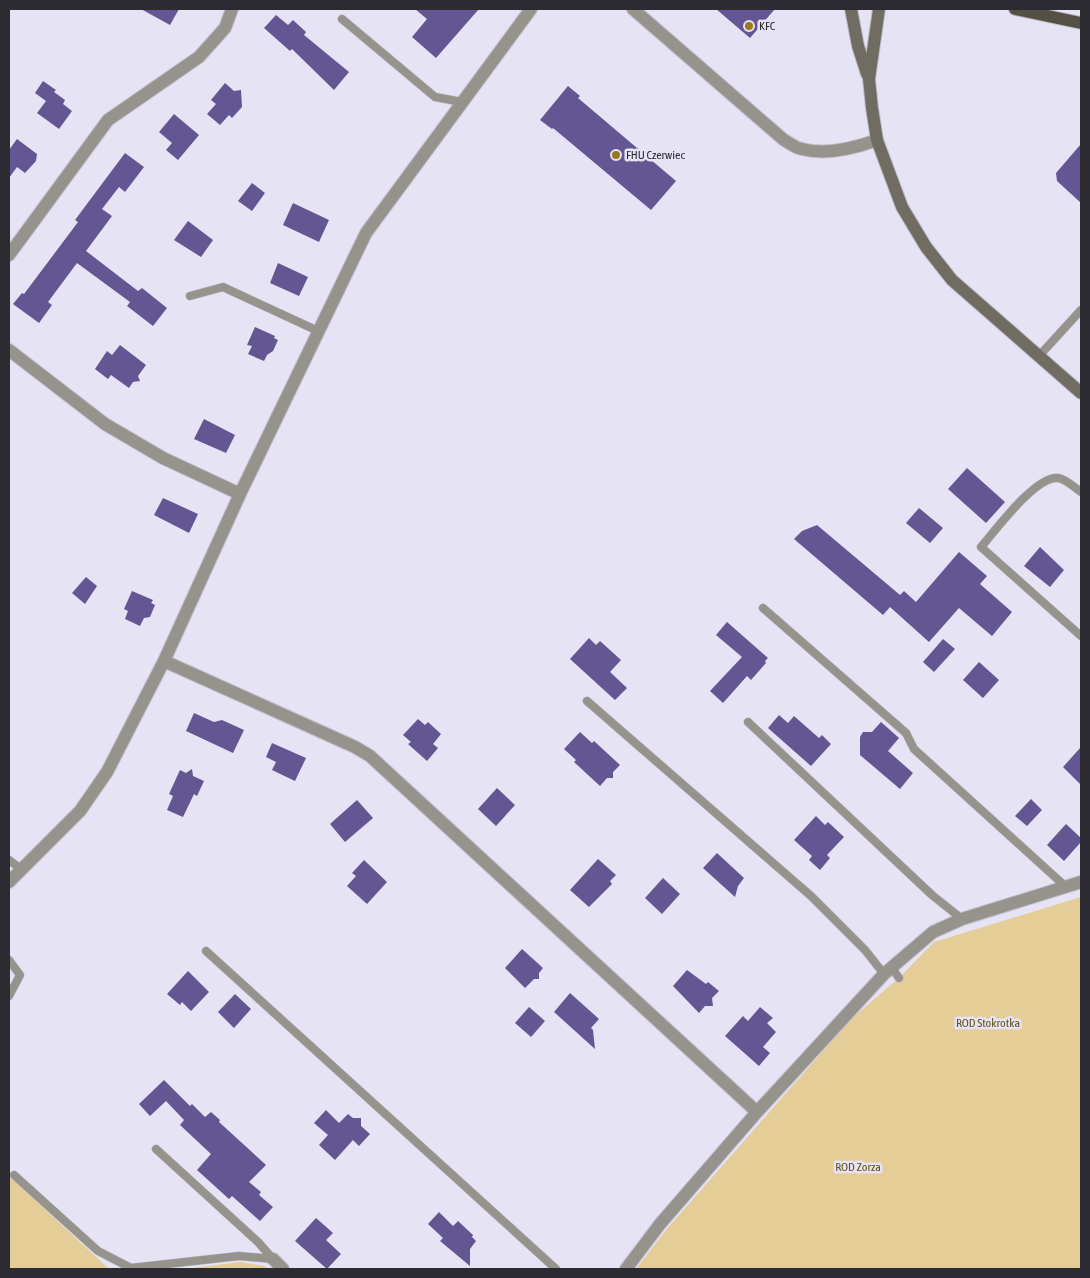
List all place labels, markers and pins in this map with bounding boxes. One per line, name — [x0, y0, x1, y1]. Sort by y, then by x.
place label: KFC — [759, 19, 776, 33]
marker: KFC — [743, 20, 755, 32]
place label: FHU Czerwiec — [626, 148, 685, 162]
marker: FHU Czerwiec — [610, 149, 622, 161]

